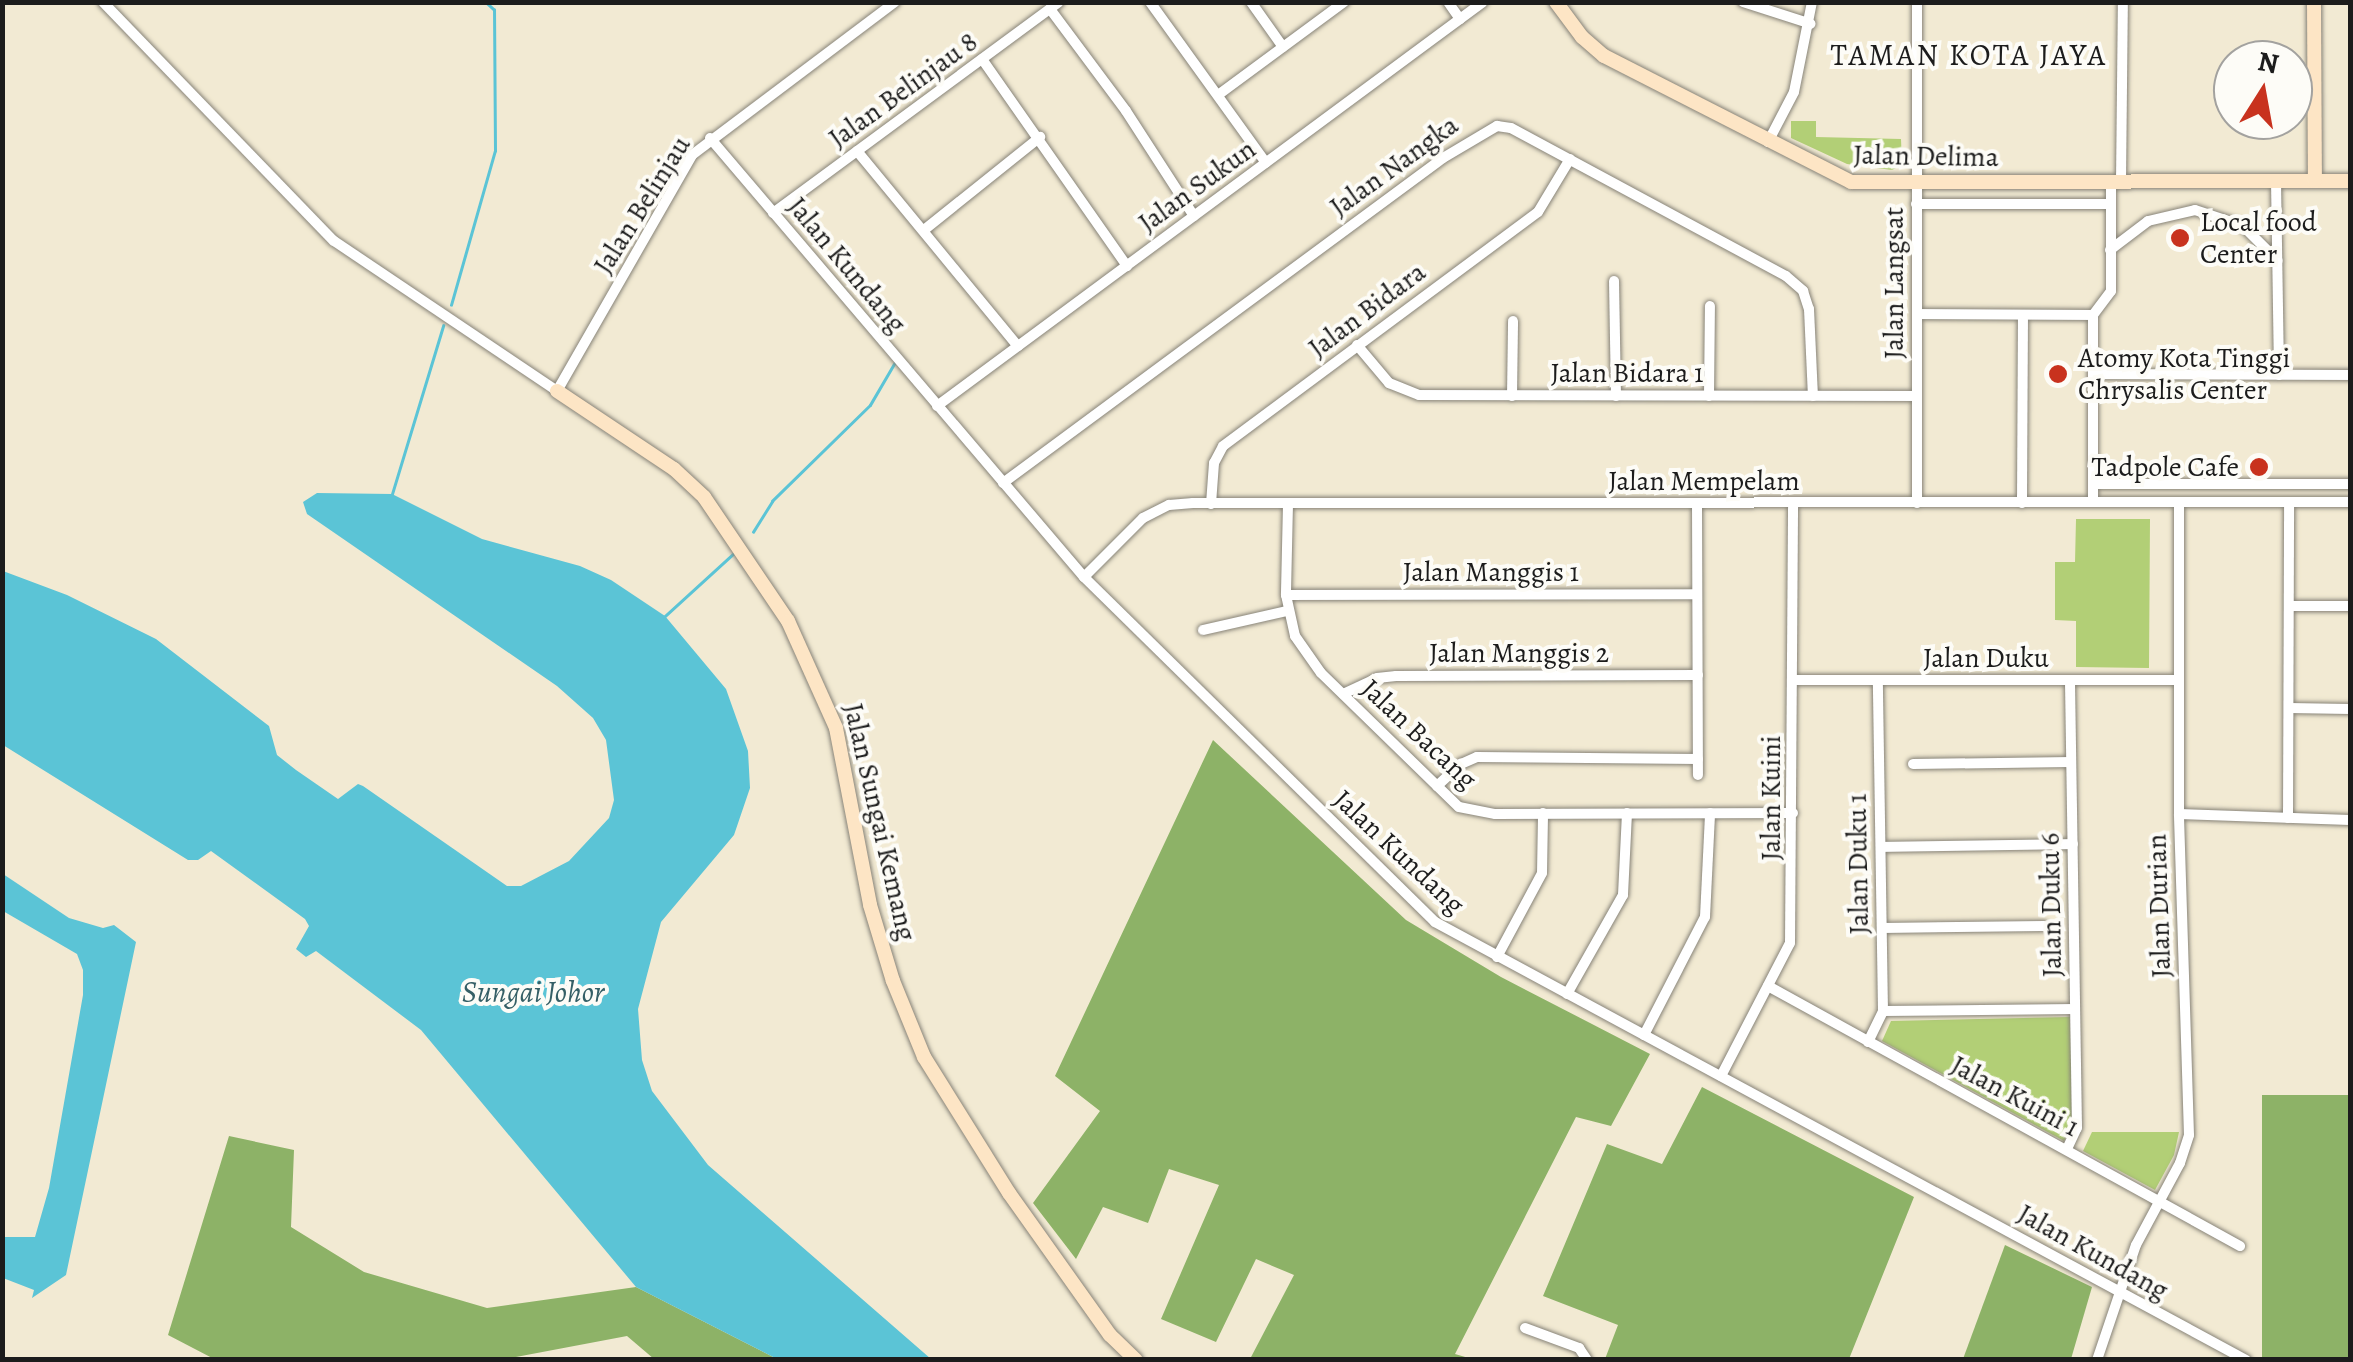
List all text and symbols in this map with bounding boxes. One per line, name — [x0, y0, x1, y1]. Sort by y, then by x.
street label: Jalan Belinjau 8 — [822, 25, 984, 155]
district label: TAMAN KOTA JAYA — [1830, 37, 2108, 73]
north arrow — [2213, 40, 2313, 140]
text: N — [2255, 42, 2282, 83]
street label: Jalan Nangka — [1323, 108, 1465, 224]
street label: Jalan Belinjau — [586, 130, 698, 280]
street label: Jalan Sukun — [1132, 132, 1262, 240]
street label: Jalan Delima — [1853, 138, 1999, 174]
street label: Jalan Kundang — [780, 190, 914, 340]
place label: Local food Center — [2200, 205, 2317, 271]
street label: Jalan Langsat — [1877, 207, 1911, 359]
marker: Local food Center — [2169, 227, 2191, 249]
street label: Jalan Bidara — [1302, 255, 1432, 365]
place label: Atomy Kota Tinggi Chrysalis Center — [2078, 341, 2290, 407]
street label: Jalan Bidara 1 — [1550, 356, 1704, 390]
marker: Atomy Kota Tinggi Chrysalis Center — [2047, 363, 2069, 385]
place label: Tadpole Cafe — [2092, 450, 2239, 484]
marker: Tadpole Cafe — [2248, 456, 2270, 478]
street label: Jalan Mempelam — [1608, 464, 1800, 498]
street label: Jalan Manggis 1 — [1403, 555, 1579, 589]
street label: Jalan Manggis 2 — [1429, 636, 1609, 670]
street label: Jalan Duku — [1923, 641, 2049, 675]
street label: Jalan Bacang — [1354, 672, 1484, 796]
street label: Jalan Sungai Kemang — [836, 700, 924, 944]
street label: Jalan Kuini — [1754, 735, 1788, 861]
street label: Jalan Kundang — [1326, 783, 1472, 921]
street label: Jalan Duku 1 — [1840, 793, 1876, 935]
street label: Jalan Duku 6 — [2033, 832, 2069, 978]
street label: Jalan Durian — [2140, 833, 2178, 979]
water label: Sungai Johor — [462, 974, 604, 1010]
street label: Jalan Kuini 1 — [1945, 1048, 2085, 1144]
street label: Jalan Kundang — [2012, 1197, 2174, 1307]

